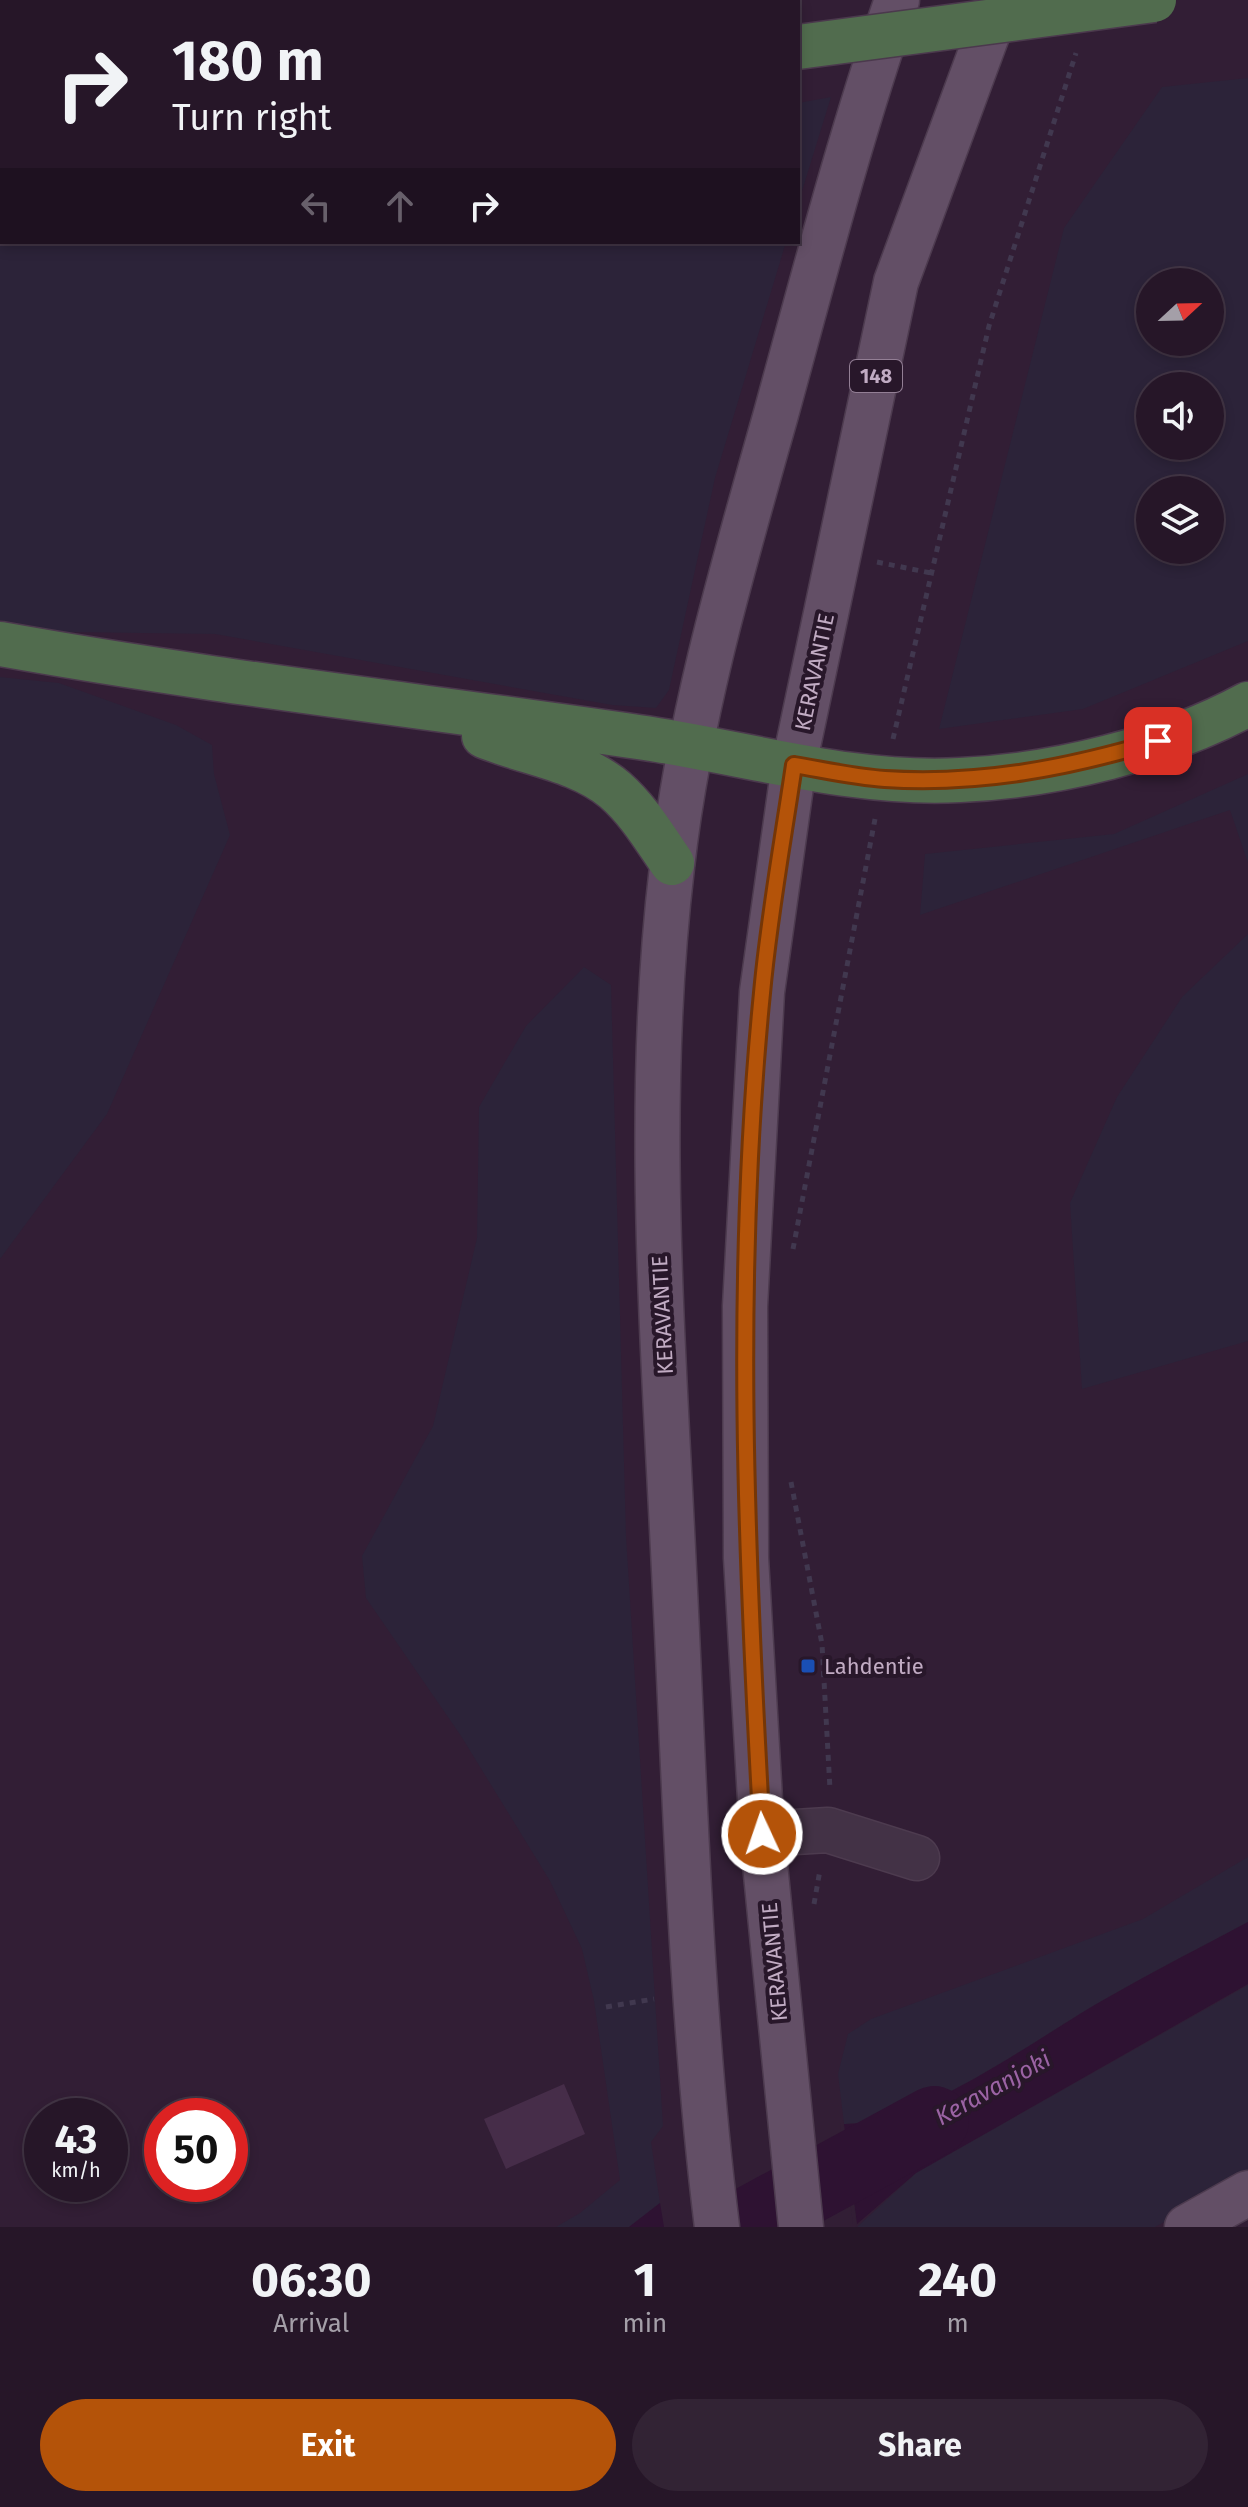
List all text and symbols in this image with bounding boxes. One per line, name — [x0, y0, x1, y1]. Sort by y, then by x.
text: 180 m — [172, 28, 324, 95]
icon: right — [40, 32, 144, 136]
text: Turn right — [172, 96, 332, 140]
icon: left — [294, 184, 338, 228]
icon: ahead — [378, 184, 422, 228]
icon: right — [462, 184, 506, 228]
north arrow — [1136, 268, 1224, 356]
map controls — [1136, 268, 1224, 564]
road number: 148 — [850, 360, 902, 392]
button: sound — [1136, 372, 1224, 460]
button: layers — [1136, 476, 1224, 564]
street label: KERAVANTIE — [789, 611, 840, 733]
pin — [1124, 707, 1192, 775]
icon: arrive — [1136, 719, 1180, 763]
street label: KERAVANTIE — [646, 1255, 679, 1375]
place label: Lahdentie — [824, 1653, 924, 1680]
marker: Lahdentie — [799, 1657, 817, 1675]
position arrow — [720, 1792, 804, 1876]
street label: KERAVANTIE — [756, 1901, 793, 2023]
water label: Keravanjoki — [930, 2045, 1056, 2131]
speed limit sign: 50 — [144, 2098, 248, 2202]
text: 43 — [55, 2116, 97, 2164]
text: km/h — [51, 2158, 101, 2182]
text: 06:30 — [251, 2251, 371, 2309]
text: 1 — [634, 2251, 656, 2309]
text: 240 — [918, 2251, 997, 2309]
text: Arrival — [273, 2308, 349, 2339]
text: min — [622, 2308, 667, 2339]
text: m — [947, 2308, 969, 2339]
button: Exit — [40, 2399, 616, 2491]
button: Share — [632, 2399, 1208, 2491]

